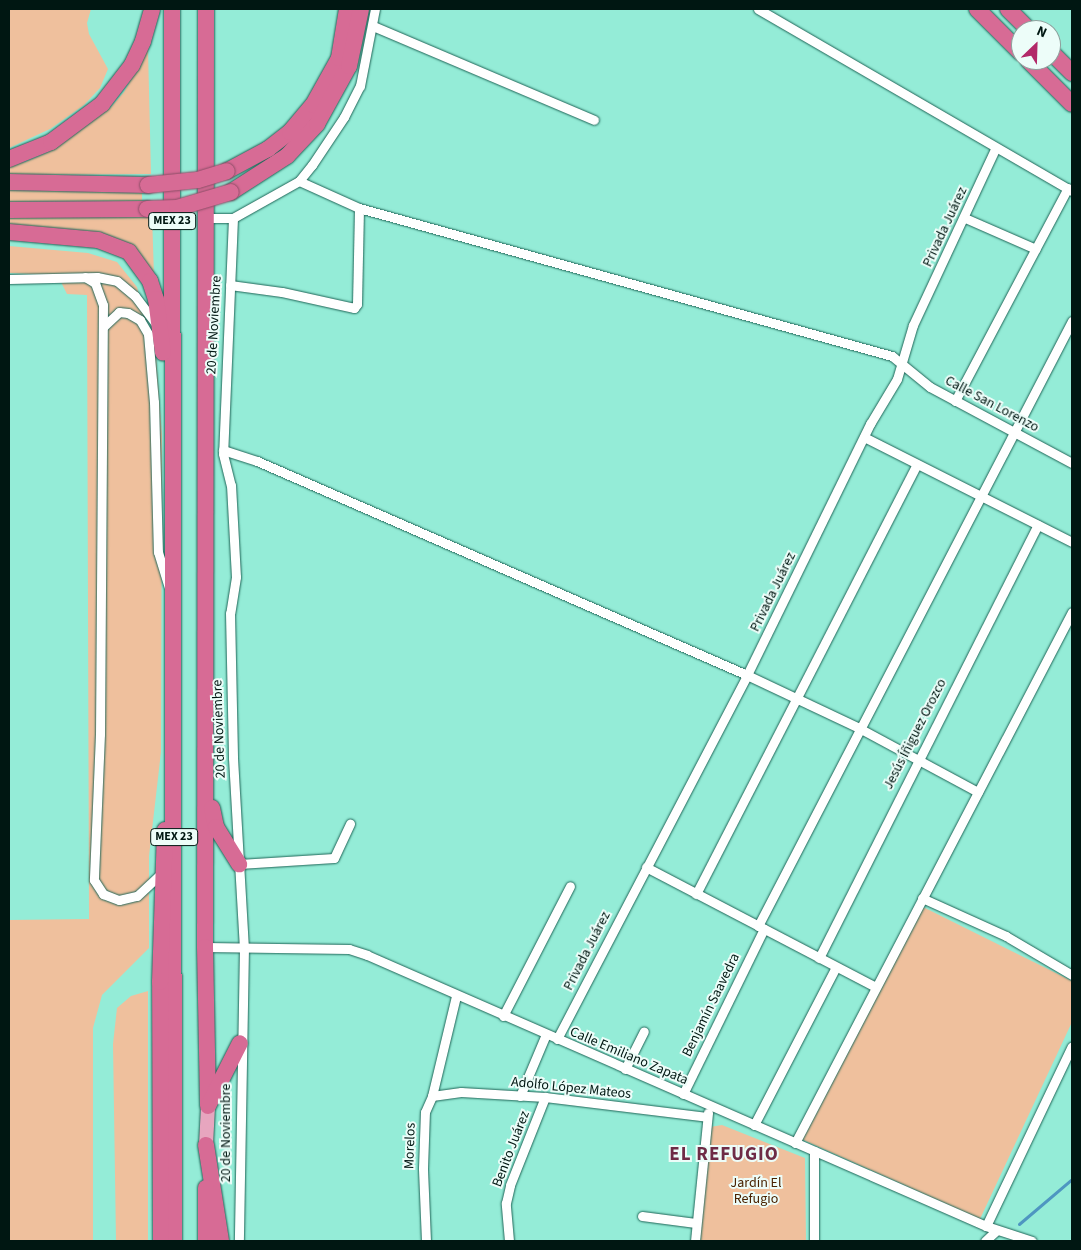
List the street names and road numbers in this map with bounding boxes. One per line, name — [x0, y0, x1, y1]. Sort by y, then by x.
street label: Privada Juárez — [919, 184, 971, 270]
road number: MEX 23 — [147, 212, 197, 230]
street label: 20 de Noviembre — [203, 275, 225, 375]
street label: Calle San Lorenzo — [942, 372, 1042, 436]
street label: Privada Juárez — [747, 550, 799, 634]
street label: Jesús Íñiguez Orozco — [880, 676, 950, 792]
street label: 20 de Noviembre — [209, 679, 229, 779]
road number: MEX 23 — [149, 828, 199, 846]
street label: Privada Juárez — [560, 909, 614, 993]
street label: Benjamín Saavedra — [679, 950, 743, 1060]
street label: Calle Emiliano Zapata — [567, 1023, 691, 1089]
street label: Adolfo López Mateos — [510, 1073, 632, 1103]
street label: 20 de Noviembre — [218, 1084, 234, 1182]
street label: Benito Juárez — [489, 1109, 533, 1189]
street label: Morelos — [401, 1123, 419, 1169]

